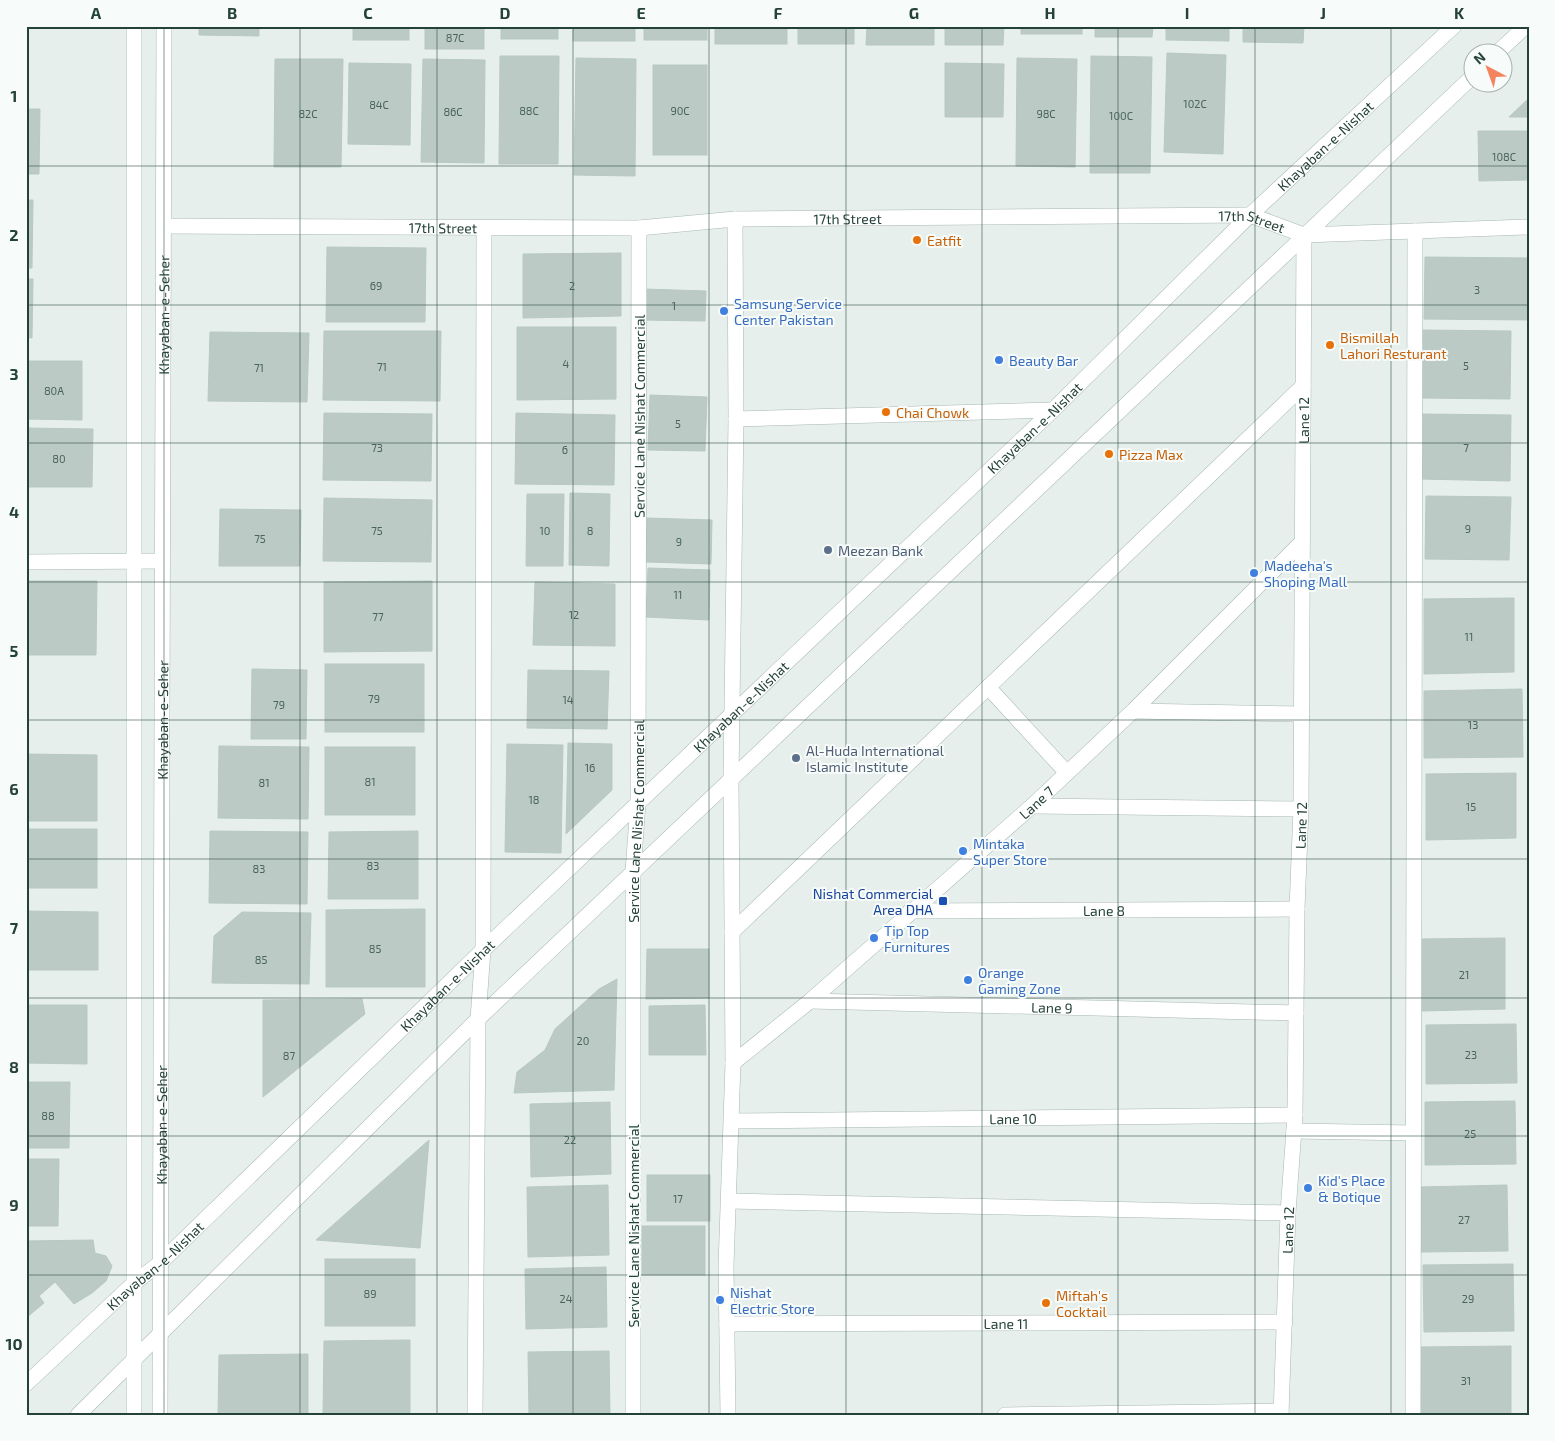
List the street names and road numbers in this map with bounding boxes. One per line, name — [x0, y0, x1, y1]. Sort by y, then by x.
street label: Khayaban-e-Nishat — [1273, 97, 1376, 194]
street label: 17th Street — [1218, 206, 1287, 236]
street label: 17th Street — [813, 209, 882, 227]
street label: 17th Street — [409, 219, 477, 236]
street label: Khayaban-e-Seher — [154, 255, 172, 375]
street label: Service Lane Nishat Commercial — [630, 314, 647, 518]
street label: Khayaban-e-Nishat — [983, 378, 1085, 477]
street label: Lane 12 — [1294, 397, 1312, 444]
street label: Khayaban-e-Nishat — [689, 657, 792, 755]
street label: Khayaban-e-Seher — [153, 660, 171, 780]
street label: Service Lane Nishat Commercial — [624, 719, 647, 923]
street label: Lane 7 — [1015, 782, 1057, 822]
street label: Lane 12 — [1291, 802, 1310, 849]
street label: Lane 8 — [1083, 901, 1125, 919]
street label: Khayaban-e-Nishat — [396, 936, 498, 1035]
street label: Lane 9 — [1031, 998, 1073, 1016]
street label: Khayaban-e-Seher — [152, 1065, 170, 1185]
street label: Lane 10 — [989, 1109, 1037, 1127]
street label: Service Lane Nishat Commercial — [625, 1124, 642, 1328]
street label: Lane 12 — [1278, 1206, 1297, 1254]
street label: Khayaban-e-Nishat — [102, 1217, 207, 1313]
street label: Lane 11 — [984, 1314, 1028, 1332]

